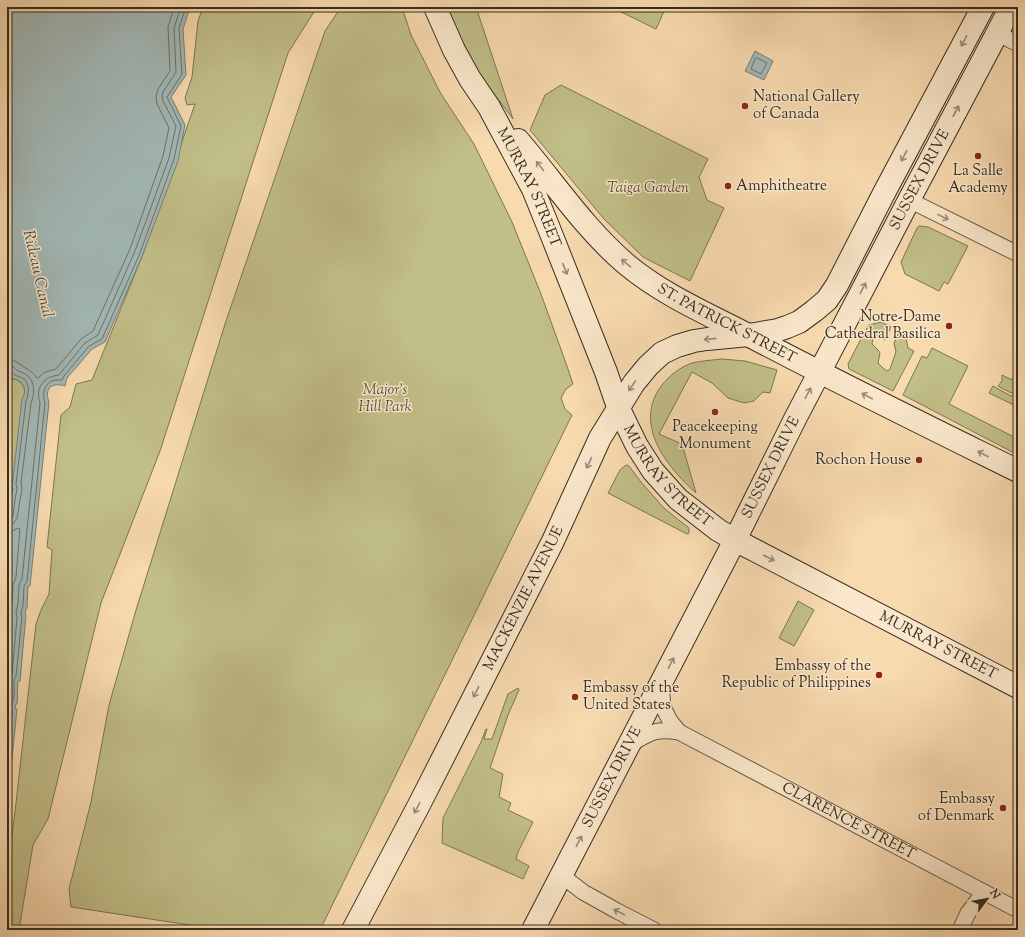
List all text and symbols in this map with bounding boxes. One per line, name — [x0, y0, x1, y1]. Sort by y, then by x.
one-way arrow — [960, 35, 968, 47]
place label: National Gallery of Canada — [753, 87, 860, 125]
marker: National Gallery of Canada — [740, 101, 750, 111]
one-way arrow — [952, 105, 960, 117]
street label: MURRAY STREET — [491, 124, 566, 251]
street label: SUSSEX DRIVE — [885, 126, 955, 234]
one-way arrow — [899, 150, 907, 162]
marker: La Salle Academy — [973, 151, 983, 161]
one-way arrow — [535, 161, 544, 172]
place label: La Salle Academy — [948, 161, 1008, 199]
place label: Amphitheatre — [736, 176, 827, 197]
park label: Taiga Garden — [607, 178, 689, 199]
marker: Amphitheatre — [723, 181, 733, 191]
one-way arrow — [937, 214, 949, 221]
water label: Rideau Canal — [16, 228, 58, 320]
one-way arrow — [620, 259, 631, 268]
one-way arrow — [562, 262, 570, 274]
street label: ST. PATRICK STREET — [653, 278, 800, 369]
one-way arrow — [860, 282, 868, 294]
place label: Notre-Dame Cathedral Basilica — [825, 307, 941, 345]
marker: Notre-Dame Cathedral Basilica — [944, 321, 954, 331]
one-way arrow — [704, 335, 717, 342]
park label: Major's Hill Park — [359, 380, 412, 418]
one-way arrow — [628, 380, 636, 391]
one-way arrow — [805, 387, 813, 399]
one-way arrow — [861, 392, 873, 399]
marker: Peacekeeping Monument — [710, 407, 720, 417]
street label: SUSSEX DRIVE — [737, 413, 805, 522]
place label: Peacekeeping Monument — [672, 417, 758, 455]
street label: MURRAY STREET — [618, 421, 717, 532]
place label: Rochon House — [815, 450, 911, 471]
one-way arrow — [977, 450, 989, 457]
marker: Rochon House — [914, 455, 924, 465]
one-way arrow — [585, 456, 592, 468]
street label: MACKENZIE AVENUE — [478, 523, 569, 674]
one-way arrow — [763, 555, 775, 563]
street label: MURRAY STREET — [876, 606, 1001, 685]
place label: Embassy of the Republic of Philippines — [722, 656, 871, 694]
one-way arrow — [668, 657, 675, 669]
marker: Embassy of the Republic of Philippines — [874, 670, 884, 680]
place label: Embassy of the United States — [583, 678, 679, 716]
one-way arrow — [472, 686, 479, 698]
marker: Embassy of the United States — [570, 692, 580, 702]
street label: SUSSEX DRIVE — [577, 723, 647, 832]
street label: CLARENCE STREET — [778, 777, 920, 865]
place label: Embassy of Denmark — [918, 789, 996, 827]
one-way arrow — [413, 802, 421, 814]
marker: Embassy of Denmark — [998, 803, 1008, 813]
one-way arrow — [576, 835, 583, 847]
north arrow — [967, 879, 1007, 919]
text: N — [985, 885, 1004, 902]
one-way arrow — [613, 908, 625, 916]

